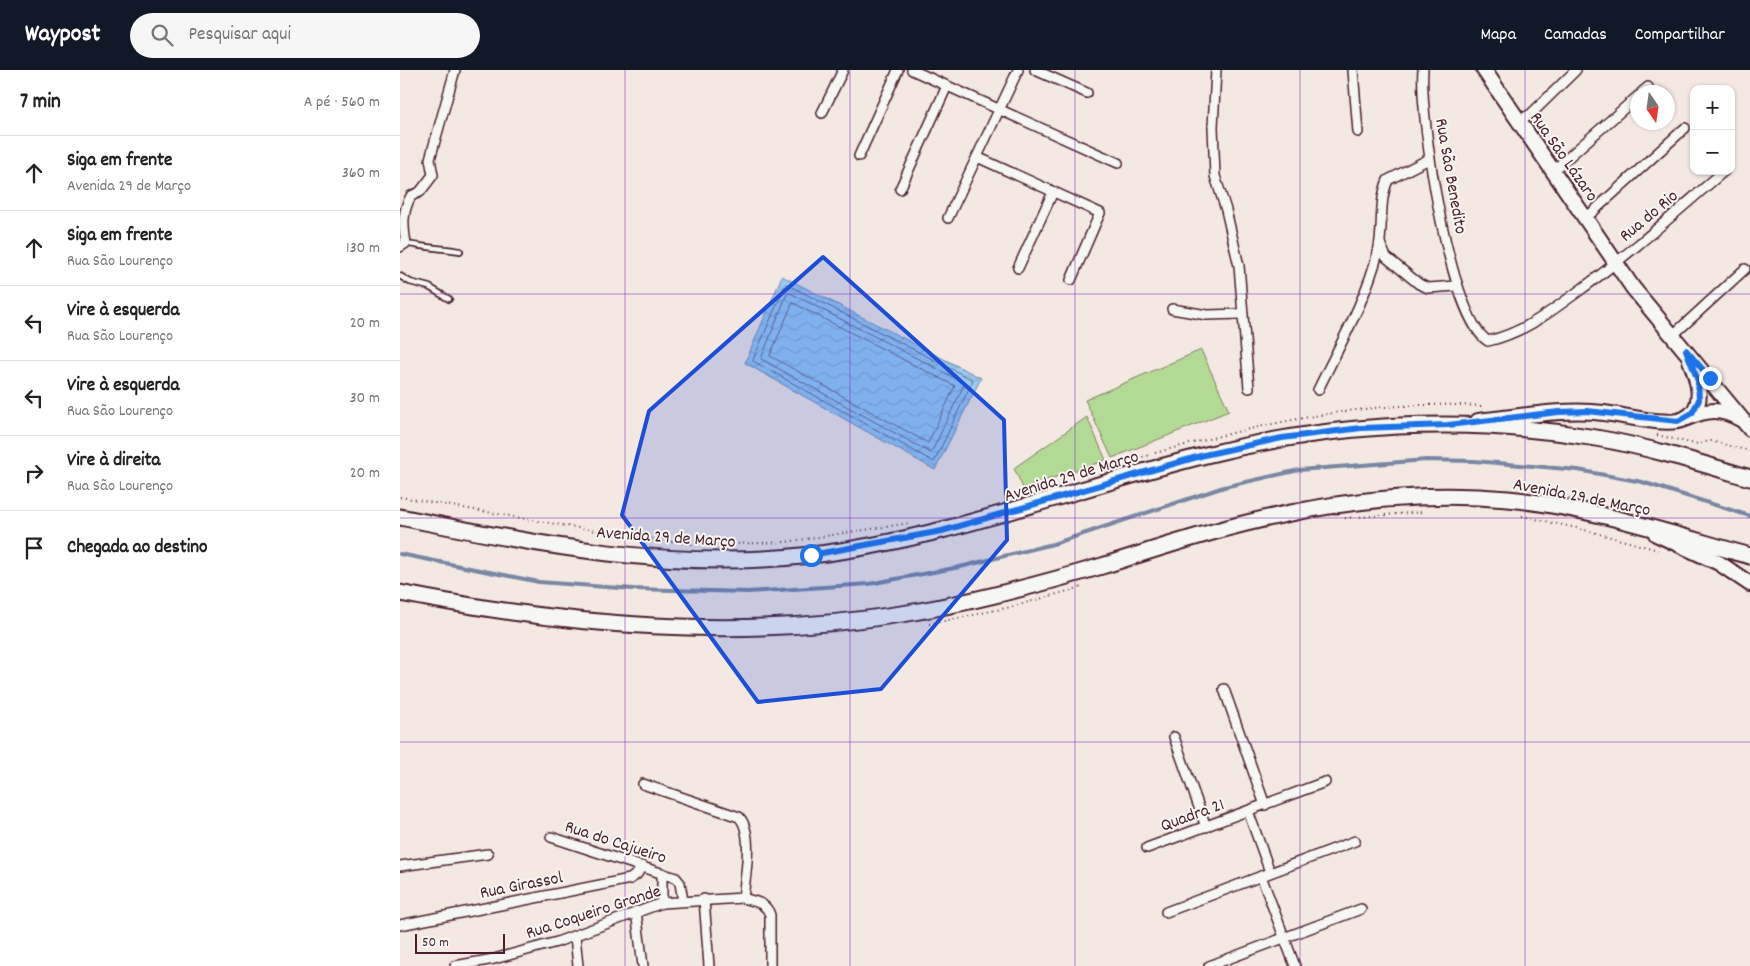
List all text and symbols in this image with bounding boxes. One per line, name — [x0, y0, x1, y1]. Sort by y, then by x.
search box — [130, 13, 480, 58]
text: Waypost — [25, 18, 100, 52]
icon: search — [148, 21, 176, 49]
text: Pesquisar aqui — [188, 22, 291, 49]
text: Mapa — [1480, 23, 1516, 48]
text: Camadas — [1544, 23, 1607, 48]
text: Compartilhar — [1635, 23, 1725, 48]
north arrow — [1630, 85, 1675, 130]
map controls — [1690, 85, 1735, 175]
button: + — [1690, 85, 1735, 130]
text: 7 min — [20, 88, 61, 118]
text: A pé · 560 m — [304, 91, 380, 114]
street label: Rua São Lázaro — [1523, 107, 1603, 207]
street label: Rua São Benedito — [1427, 117, 1472, 236]
button: − — [1690, 130, 1735, 175]
text: Siga em frente — [67, 148, 172, 175]
icon: ahead — [20, 159, 48, 187]
text: 360 m — [342, 162, 380, 185]
text: Avenida 29 de Março — [67, 175, 191, 198]
street label: Rua do Rio — [1615, 185, 1684, 249]
text: Siga em frente — [67, 223, 172, 250]
icon: ahead — [20, 234, 48, 262]
text: 130 m — [346, 237, 380, 260]
text: Rua São Lourenço — [67, 250, 173, 273]
text: Vire à esquerda — [67, 298, 179, 325]
icon: left — [20, 309, 48, 337]
text: 20 m — [350, 312, 380, 335]
text: Rua São Lourenço — [67, 325, 173, 348]
route end — [1699, 367, 1722, 390]
text: Vire à esquerda — [67, 373, 179, 400]
icon: left — [20, 384, 48, 412]
text: 30 m — [350, 387, 380, 410]
text: Rua São Lourenço — [67, 400, 173, 423]
street label: Avenida 29 de Março — [1001, 445, 1142, 510]
text: Vire à direita — [67, 448, 160, 475]
icon: right — [20, 459, 48, 487]
text: 20 m — [350, 462, 380, 485]
street label: Avenida 29 de Março — [1511, 473, 1652, 524]
text: Rua São Lourenço — [67, 475, 173, 498]
street label: Avenida 29 de Março — [595, 521, 736, 556]
icon: arrive — [20, 534, 48, 562]
text: Chegada ao destino — [67, 535, 208, 562]
route start — [800, 544, 823, 567]
street label: Quadra 21 — [1157, 793, 1228, 839]
street label: Rua do Cajueiro — [561, 815, 669, 872]
street label: Rua Girassol — [478, 866, 566, 907]
street label: Rua Coqueiro Grande — [523, 880, 665, 947]
scale bar — [415, 931, 505, 954]
text: 50 m — [422, 933, 449, 953]

